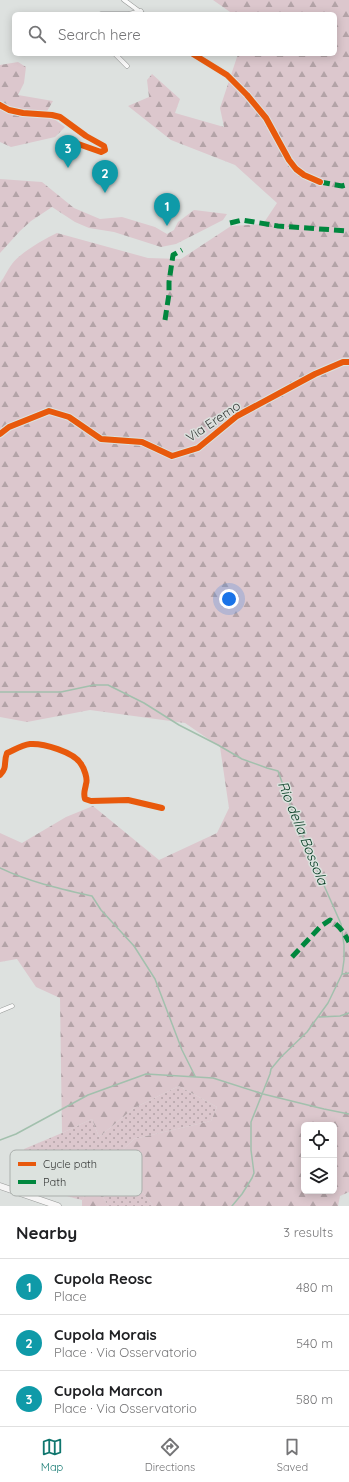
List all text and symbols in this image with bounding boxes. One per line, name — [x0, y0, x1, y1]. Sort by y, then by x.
search box — [12, 12, 337, 56]
icon: search — [26, 23, 48, 45]
text: Search here — [58, 25, 141, 44]
pin: 3 — [55, 135, 81, 168]
pin: 2 — [92, 160, 118, 193]
pin: 1 — [154, 193, 180, 226]
street label: Via Eremo — [183, 397, 243, 445]
your location — [219, 589, 239, 609]
water label: Rio della Bossola — [274, 778, 333, 889]
map controls — [301, 1122, 337, 1194]
button: locate — [301, 1122, 337, 1158]
legend — [10, 1150, 142, 1196]
text: Cycle path — [43, 1157, 97, 1171]
button: layers — [301, 1158, 337, 1194]
text: Path — [43, 1175, 66, 1189]
text: Nearby — [16, 1222, 77, 1243]
text: 3 results — [283, 1224, 333, 1240]
text: Cupola Reosc — [54, 1269, 152, 1288]
text: 1 — [26, 1279, 32, 1295]
text: 480 m — [296, 1279, 333, 1295]
text: Place — [54, 1288, 87, 1304]
text: Cupola Morais — [54, 1325, 157, 1344]
text: 2 — [25, 1335, 33, 1351]
text: 540 m — [296, 1335, 333, 1351]
text: Place · Via Osservatorio — [54, 1344, 197, 1360]
text: Cupola Marcon — [54, 1381, 163, 1400]
text: 3 — [26, 1391, 32, 1407]
text: 580 m — [296, 1391, 333, 1407]
text: Place · Via Osservatorio — [54, 1400, 197, 1416]
tab: Map — [41, 1436, 63, 1474]
tab: Directions — [145, 1436, 195, 1474]
tab: Saved — [277, 1436, 308, 1474]

